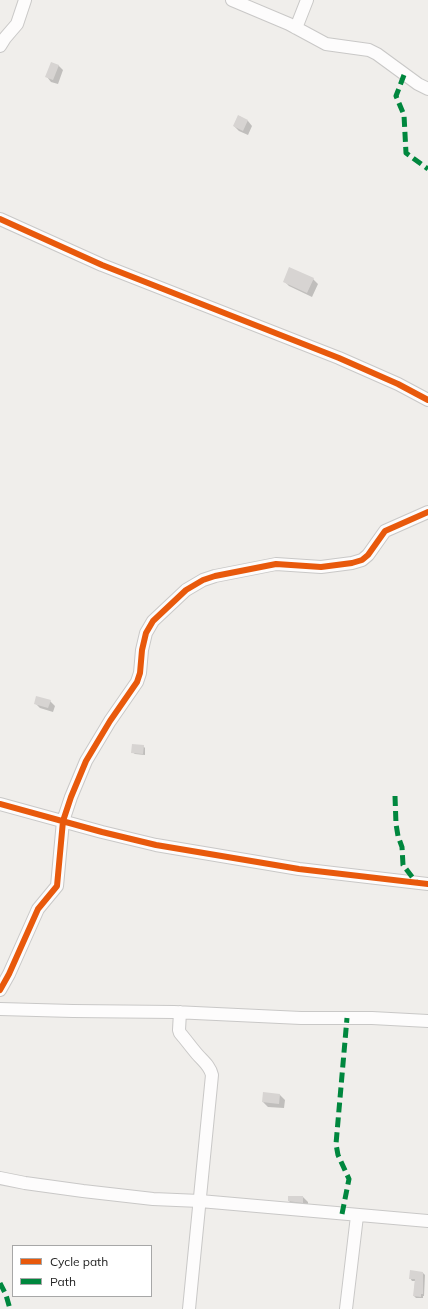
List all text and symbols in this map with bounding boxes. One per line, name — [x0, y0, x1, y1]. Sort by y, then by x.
legend — [12, 1245, 152, 1297]
text: Cycle path — [50, 1254, 108, 1269]
text: Path — [50, 1274, 76, 1289]

